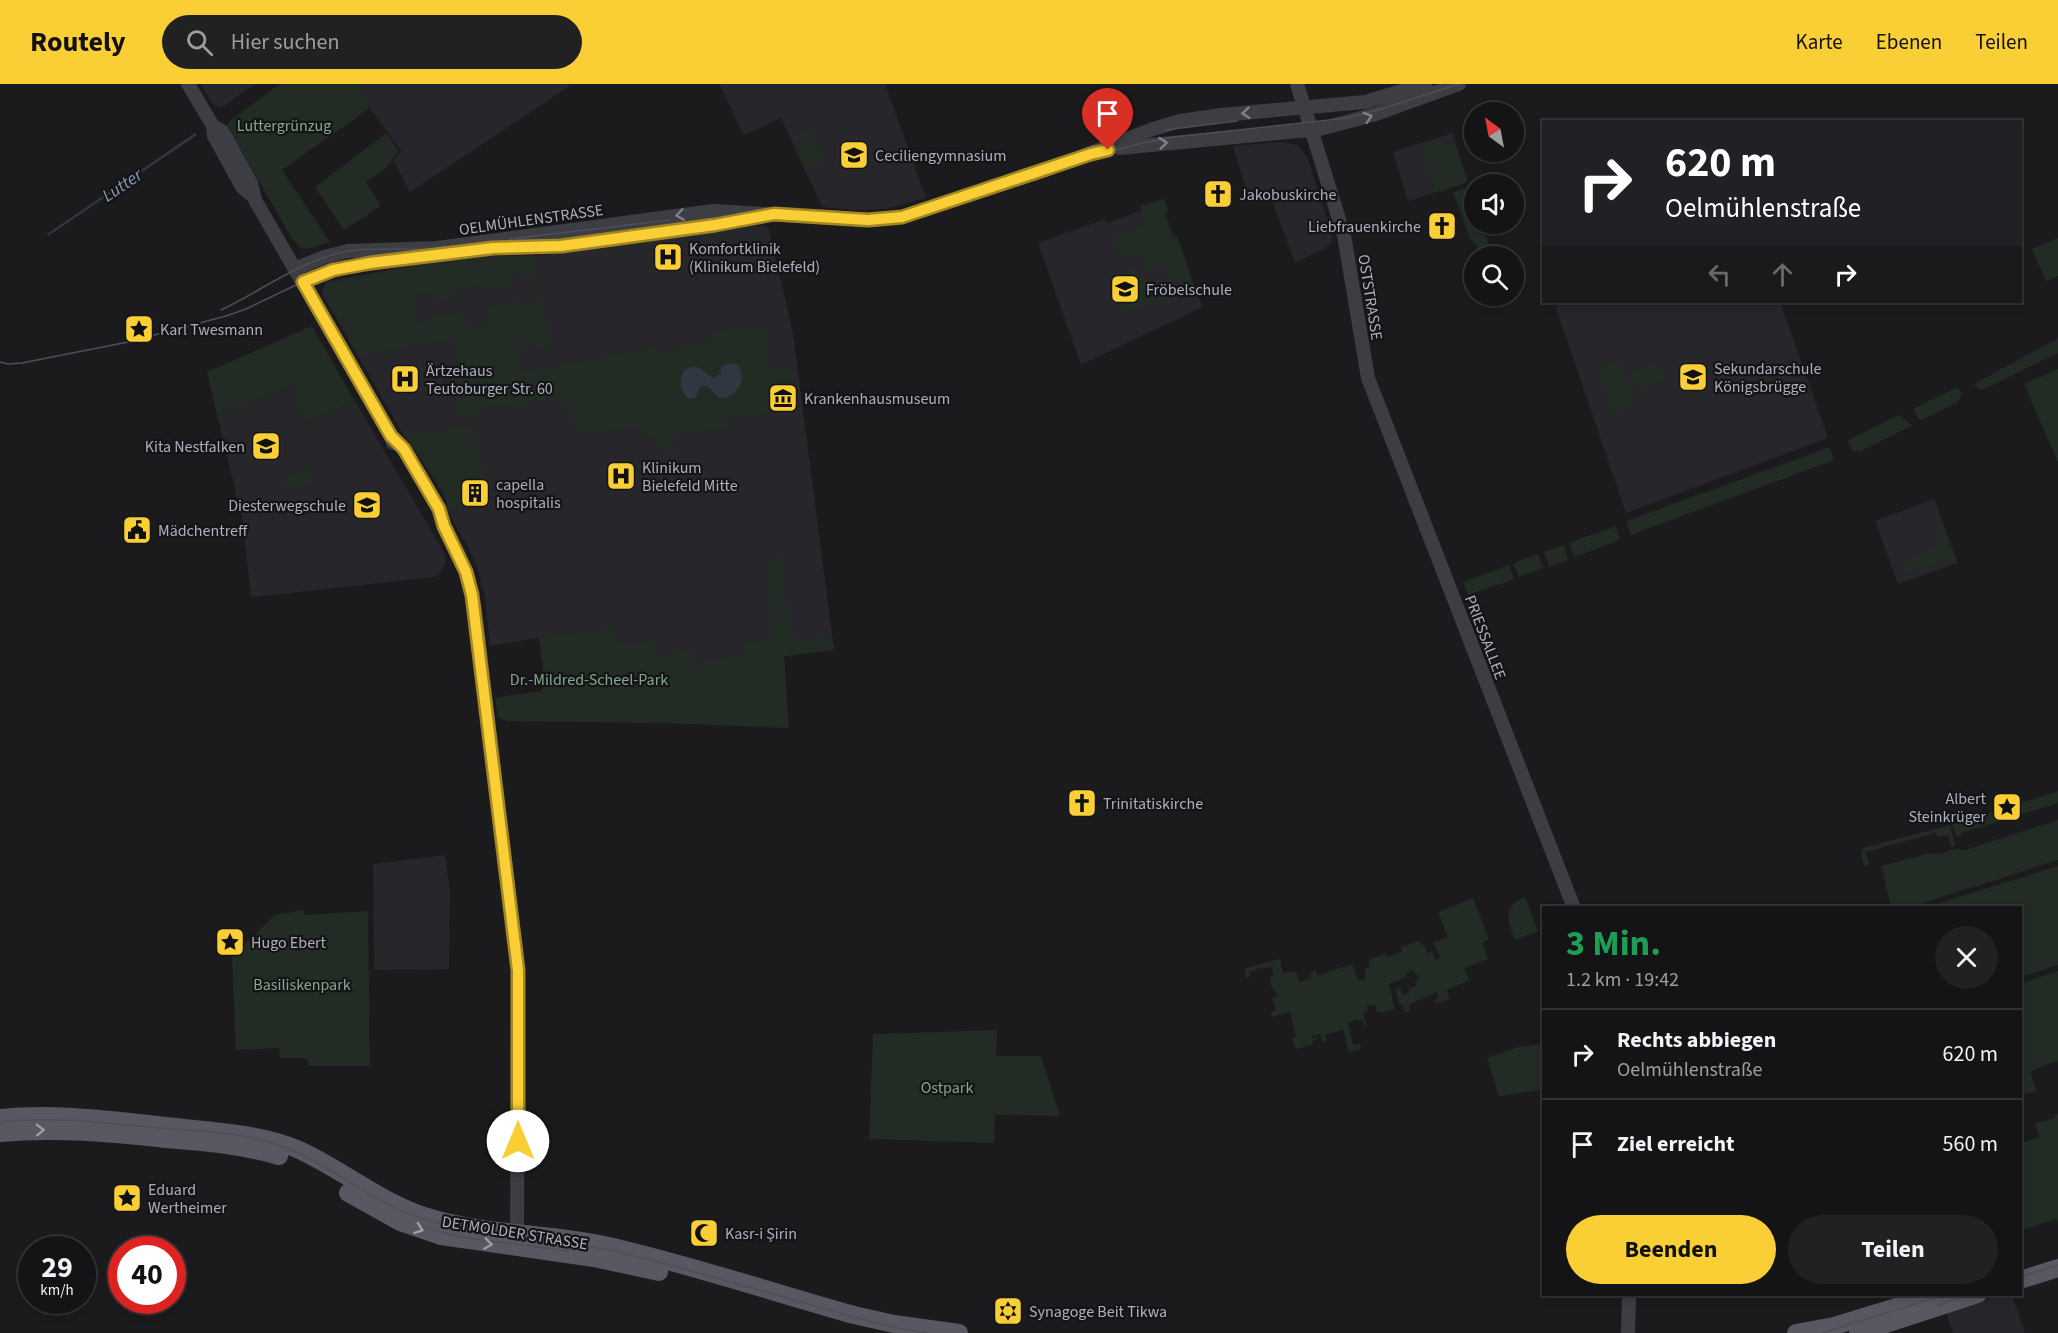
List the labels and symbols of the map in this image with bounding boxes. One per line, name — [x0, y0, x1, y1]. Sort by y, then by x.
pin — [1082, 88, 1133, 150]
north arrow — [1464, 102, 1524, 162]
one-way arrow — [1242, 106, 1251, 119]
one-way arrow — [1362, 112, 1373, 124]
park label: Luttergrünzug — [237, 115, 331, 137]
one-way arrow — [1159, 137, 1168, 149]
school or university icon: Ceciliengymnasium — [838, 139, 870, 171]
place label: Ceciliengymnasium — [875, 145, 1006, 167]
water label: Lutter — [97, 162, 148, 208]
church icon: Jakobuskirche — [1202, 178, 1234, 210]
place label: Jakobuskirche — [1239, 184, 1337, 206]
street label: OELMÜHLENSTRASSE — [458, 199, 605, 241]
one-way arrow — [675, 209, 685, 221]
church icon: Liebfrauenkirche — [1426, 210, 1458, 242]
place label: Liebfrauenkirche — [1308, 216, 1421, 238]
place label: Komfortklinik (Klinikum Bielefeld) — [689, 238, 820, 278]
hospital icon: Komfortklinik (Klinikum Bielefeld) — [652, 241, 684, 273]
street label: OSTSTRASSE — [1352, 253, 1388, 342]
school or university icon: Fröbelschule — [1109, 273, 1141, 305]
place label: Fröbelschule — [1146, 279, 1232, 301]
place icon: Karl Twesmann — [123, 313, 155, 345]
place label: Karl Twesmann — [160, 319, 263, 341]
place label: Sekundarschule Königsbrügge — [1714, 358, 1822, 398]
place label: Ärtzehaus Teutoburger Str. 60 — [426, 360, 553, 400]
school or university icon: Sekundarschule Königsbrügge — [1677, 361, 1709, 393]
hospital icon: Ärtzehaus Teutoburger Str. 60 — [389, 363, 421, 395]
museum icon: Krankenhausmuseum — [767, 382, 799, 414]
place label: Krankenhausmuseum — [804, 388, 950, 410]
school or university icon: Kita Nestfalken — [250, 430, 282, 462]
place label: Kita Nestfalken — [145, 436, 245, 458]
place label: Klinikum Bielefeld Mitte — [642, 457, 738, 497]
hospital icon: Klinikum Bielefeld Mitte — [605, 460, 637, 492]
place label: capella hospitalis — [496, 474, 561, 514]
building icon: capella hospitalis — [459, 477, 491, 509]
school or university icon: Diesterwegschule — [351, 489, 383, 521]
place label: Diesterwegschule — [228, 495, 346, 517]
public building icon: Mädchentreff — [121, 514, 153, 546]
place label: Mädchentreff — [158, 520, 248, 542]
street label: PRIESSALLEE — [1459, 592, 1511, 683]
park label: Dr.-Mildred-Scheel-Park — [510, 669, 668, 691]
church icon: Trinitatiskirche — [1066, 787, 1098, 819]
place label: Albert Steinkrüger — [1909, 788, 1987, 828]
place icon: Albert Steinkrüger — [1991, 791, 2023, 823]
place label: Trinitatiskirche — [1103, 793, 1203, 815]
place icon: Hugo Ebert — [214, 926, 246, 958]
place label: Hugo Ebert — [251, 932, 327, 954]
park label: Basiliskenpark — [253, 974, 351, 996]
park label: Ostpark — [921, 1077, 973, 1099]
position arrow — [486, 1109, 550, 1173]
one-way arrow — [36, 1124, 45, 1136]
place label: Eduard Wertheimer — [148, 1179, 227, 1219]
place icon: Eduard Wertheimer — [111, 1182, 143, 1214]
street label: DETMOLDER STRASSE — [440, 1211, 589, 1255]
mosque icon: Kasr-i Şirin — [688, 1217, 720, 1249]
one-way arrow — [413, 1221, 424, 1234]
place label: Kasr-i Şirin — [725, 1223, 797, 1245]
speed limit sign: 40 — [108, 1236, 186, 1314]
one-way arrow — [483, 1238, 493, 1250]
synagogue icon: Synagoge Beit Tikwa — [992, 1295, 1024, 1327]
place label: Synagoge Beit Tikwa — [1029, 1301, 1167, 1323]

